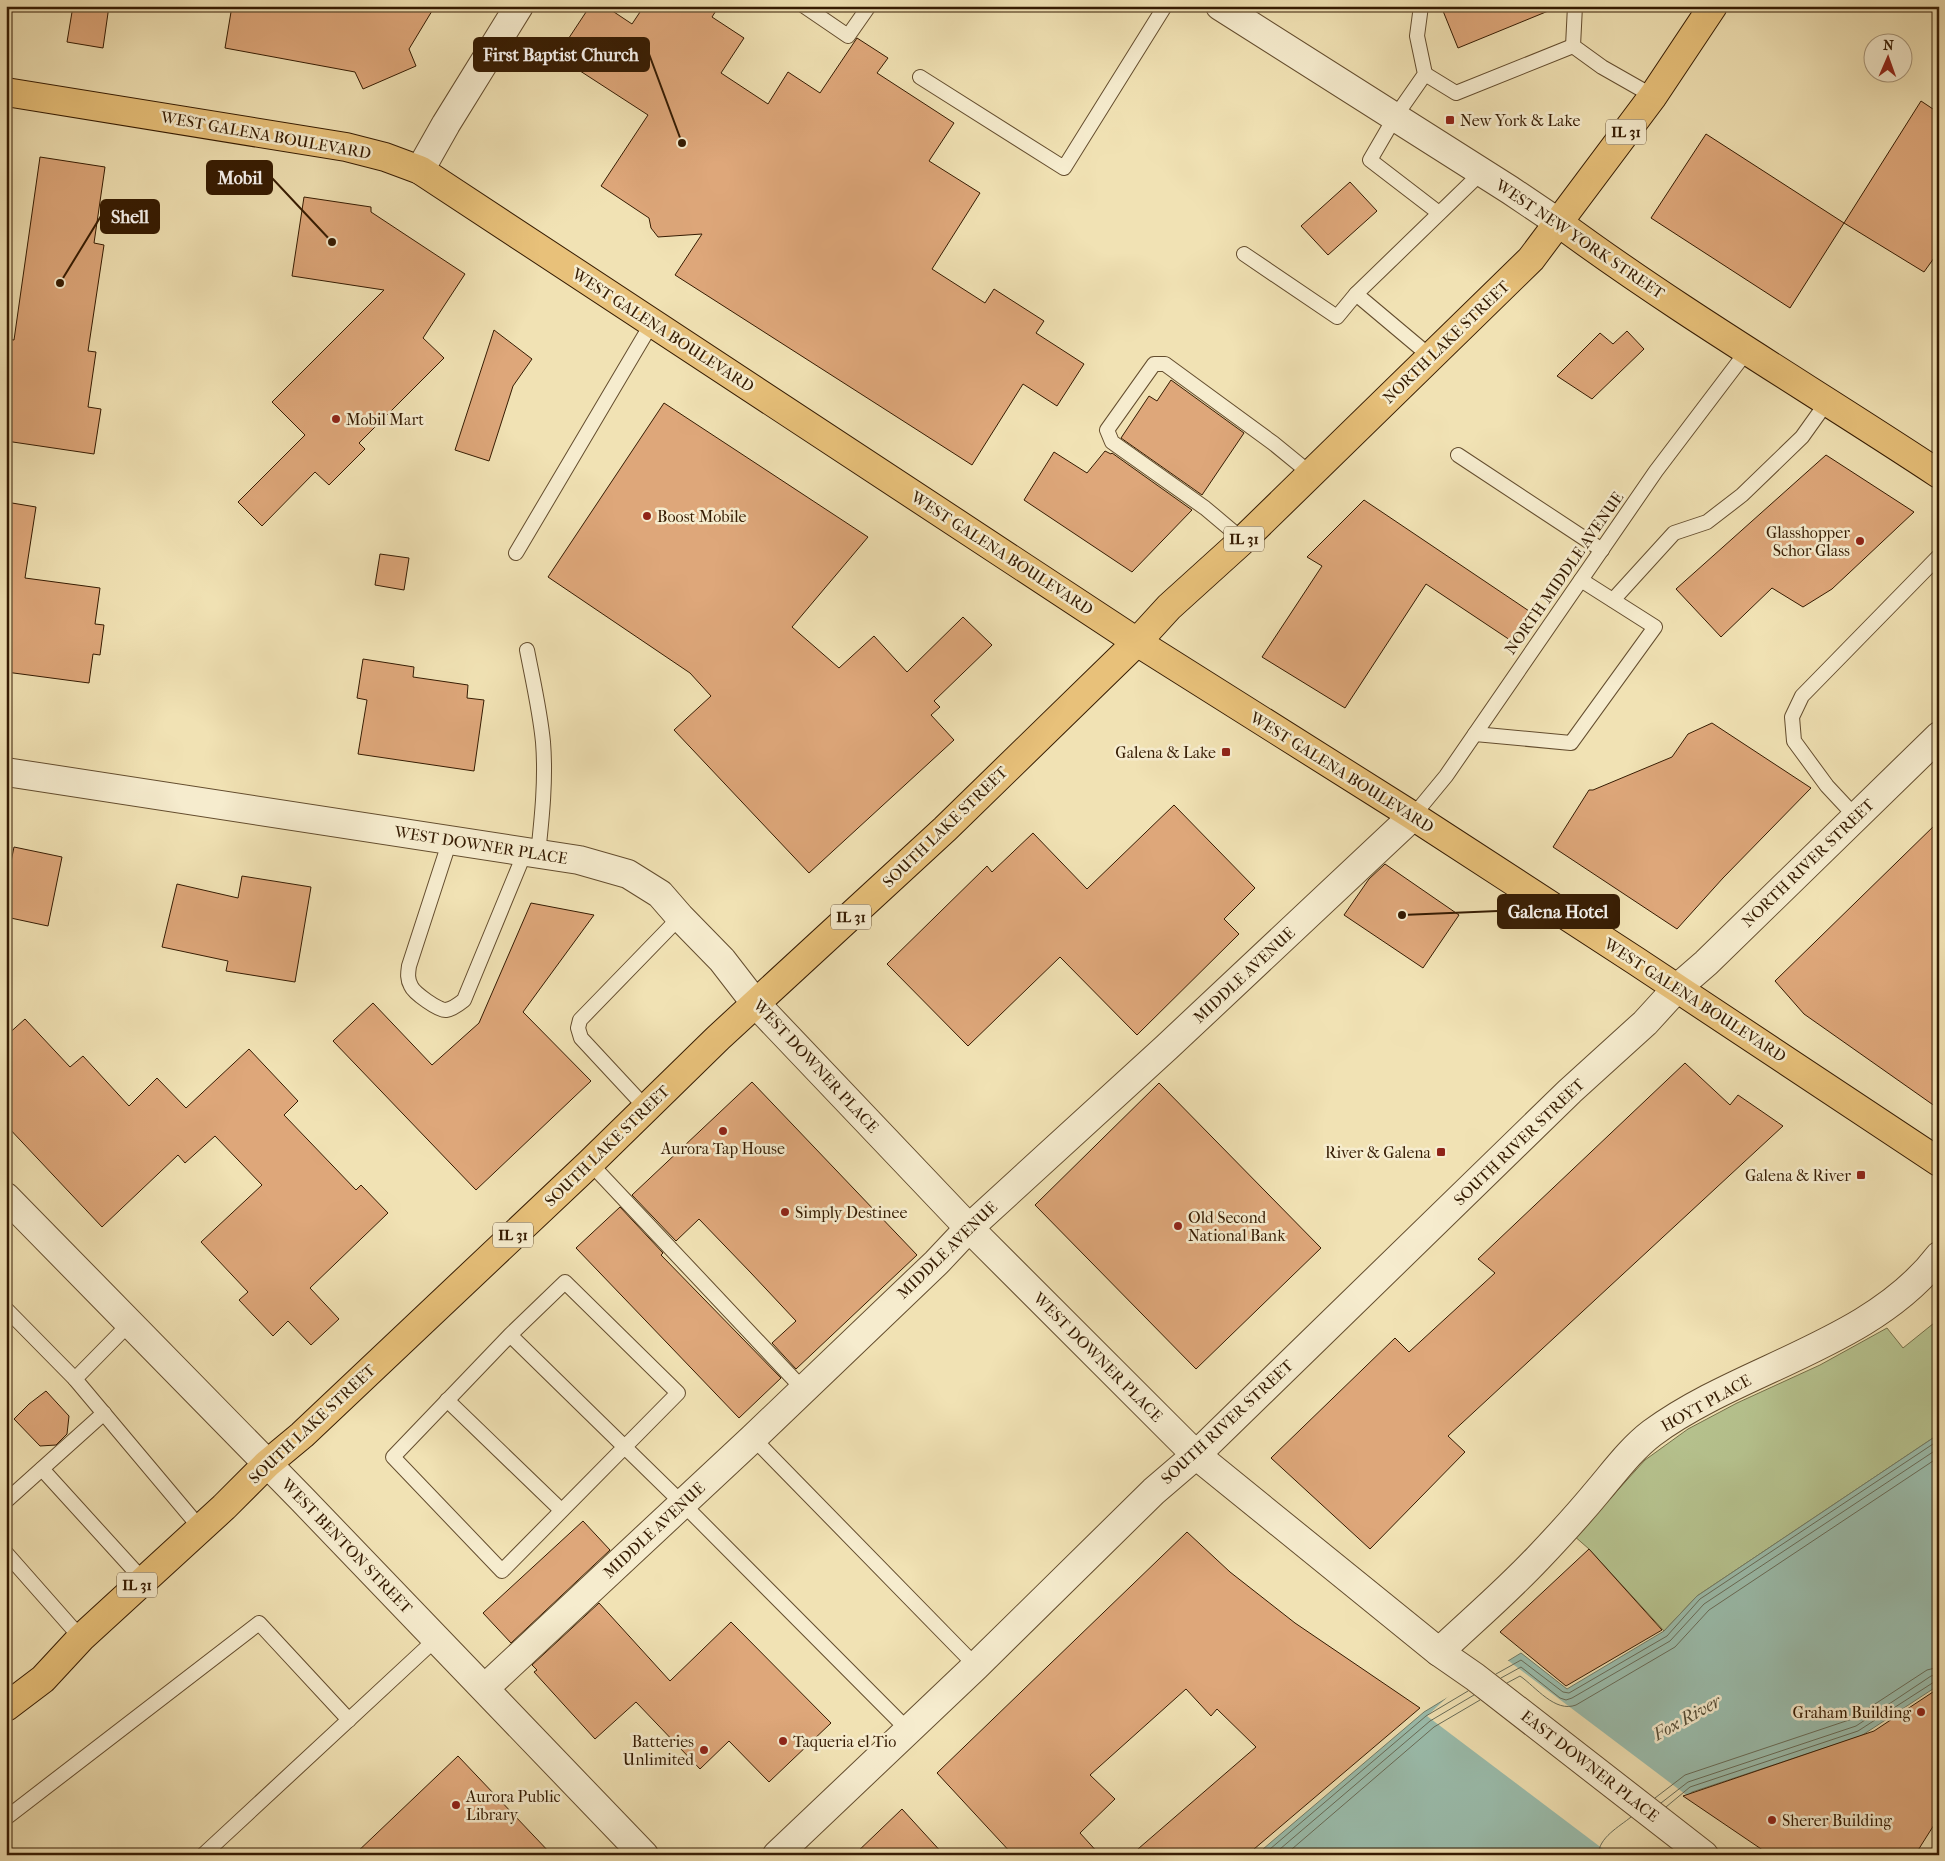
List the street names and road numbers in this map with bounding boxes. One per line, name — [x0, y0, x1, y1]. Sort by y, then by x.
street label: WEST GALENA BOULEVARD — [158, 107, 373, 163]
road number: IL 31 — [1606, 120, 1646, 144]
street label: WEST NEW YORK STREET — [1491, 175, 1668, 303]
street label: WEST GALENA BOULEVARD — [568, 263, 758, 396]
street label: NORTH LAKE STREET — [1379, 277, 1513, 407]
street label: WEST GALENA BOULEVARD — [907, 486, 1097, 619]
street label: NORTH MIDDLE AVENUE — [1501, 488, 1628, 658]
road number: IL 31 — [1224, 526, 1264, 552]
street label: WEST GALENA BOULEVARD — [1246, 707, 1437, 837]
street label: SOUTH LAKE STREET — [879, 762, 1011, 891]
street label: NORTH RIVER STREET — [1738, 795, 1878, 931]
street label: WEST DOWNER PLACE — [392, 822, 569, 868]
road number: IL 31 — [831, 904, 871, 930]
street label: MIDDLE AVENUE — [1189, 923, 1299, 1027]
street label: WEST GALENA BOULEVARD — [1600, 933, 1790, 1066]
street label: WEST DOWNER PLACE — [749, 995, 883, 1137]
street label: SOUTH RIVER STREET — [1450, 1075, 1588, 1209]
street label: SOUTH LAKE STREET — [541, 1081, 673, 1210]
street label: MIDDLE AVENUE — [893, 1197, 1001, 1303]
road number: IL 31 — [493, 1222, 533, 1248]
street label: WEST DOWNER PLACE — [1029, 1288, 1167, 1426]
street label: SOUTH RIVER STREET — [1157, 1356, 1297, 1488]
street label: SOUTH LAKE STREET — [245, 1360, 379, 1488]
street label: HOYT PLACE — [1658, 1370, 1755, 1436]
street label: WEST BENTON STREET — [277, 1474, 416, 1617]
street label: MIDDLE AVENUE — [599, 1478, 709, 1582]
road number: IL 31 — [117, 1572, 157, 1598]
street label: EAST DOWNER PLACE — [1517, 1706, 1663, 1826]

